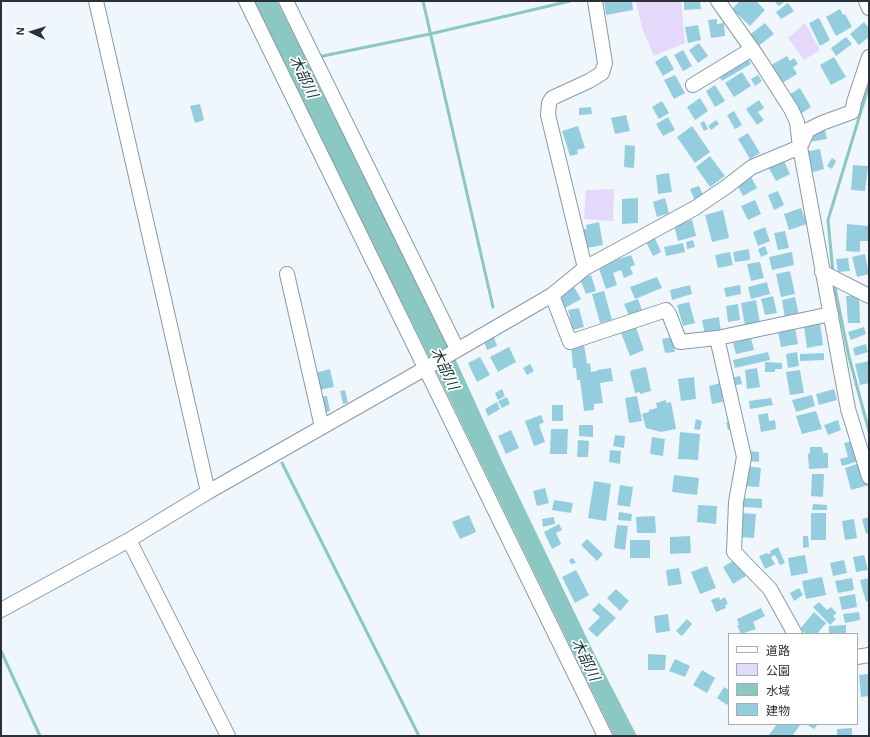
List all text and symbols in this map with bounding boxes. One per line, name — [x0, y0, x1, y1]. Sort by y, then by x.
north arrow — [12, 12, 52, 52]
text: N — [14, 27, 26, 36]
water label: 木部川 — [285, 53, 321, 101]
water label: 木部川 — [426, 345, 462, 393]
legend — [728, 633, 858, 725]
water label: 木部川 — [567, 636, 603, 684]
text: 道路 — [766, 644, 790, 658]
text: 公園 — [766, 664, 790, 678]
text: 水域 — [766, 684, 790, 698]
text: 建物 — [766, 704, 790, 718]

